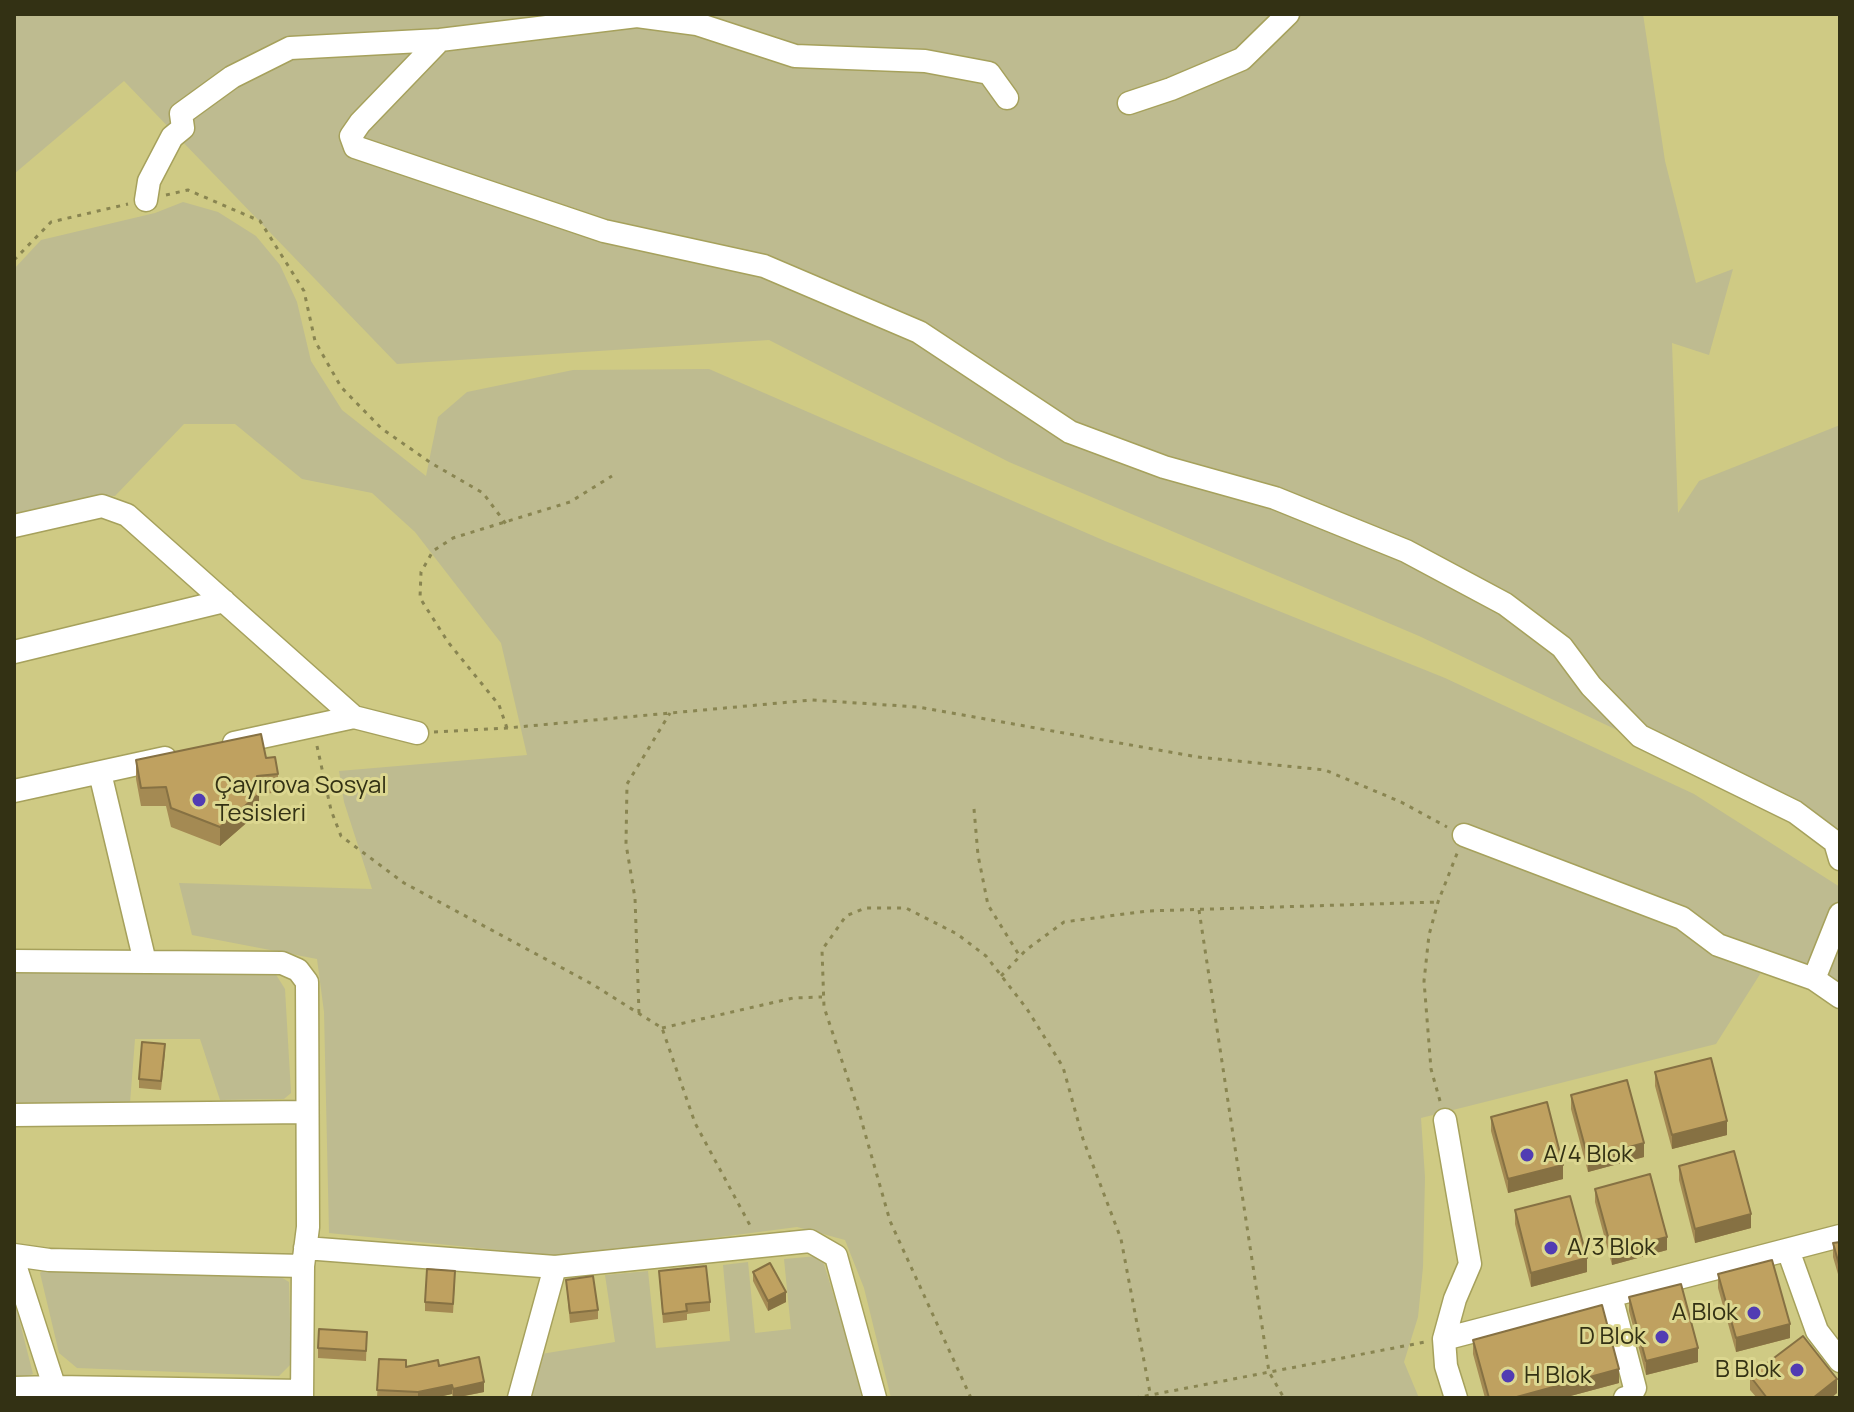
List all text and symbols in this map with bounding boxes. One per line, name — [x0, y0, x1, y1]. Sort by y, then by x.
place label: Çayırova Sosyal Tesisleri — [215, 772, 387, 828]
marker: Çayırova Sosyal Tesisleri — [190, 791, 208, 809]
place label: A/4 Blok — [1543, 1141, 1633, 1169]
marker: A/4 Blok — [1518, 1146, 1536, 1164]
place label: A/3 Blok — [1567, 1234, 1656, 1262]
marker: A/3 Blok — [1542, 1239, 1560, 1257]
place label: A Blok — [1672, 1299, 1738, 1327]
marker: A Blok — [1745, 1304, 1763, 1322]
place label: D Blok — [1579, 1323, 1646, 1351]
marker: D Blok — [1653, 1328, 1671, 1346]
place label: B Blok — [1715, 1356, 1781, 1384]
marker: B Blok — [1788, 1361, 1806, 1379]
place label: H Blok — [1524, 1362, 1592, 1390]
marker: H Blok — [1499, 1367, 1517, 1385]

